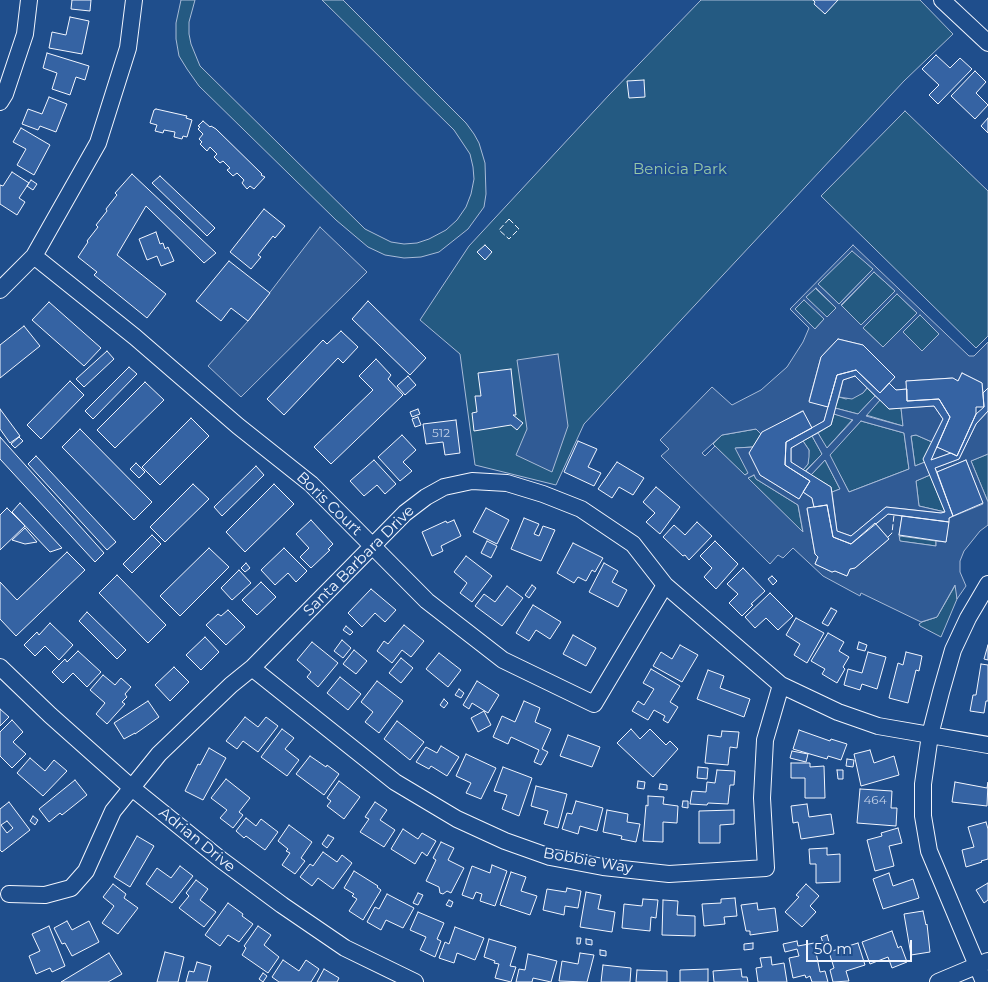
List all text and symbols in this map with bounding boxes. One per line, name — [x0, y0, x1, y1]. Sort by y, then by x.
park label: Benicia Park — [633, 161, 727, 179]
house number: 512 — [432, 426, 450, 440]
street label: Boris Court — [293, 468, 365, 540]
street label: Santa Barbara Drive — [300, 502, 418, 620]
house number: 464 — [863, 793, 887, 807]
street label: Adrian Drive — [155, 804, 239, 876]
street label: Bobbie Way — [542, 844, 634, 878]
scale bar — [808, 930, 914, 962]
text: 50 m — [814, 939, 852, 958]

